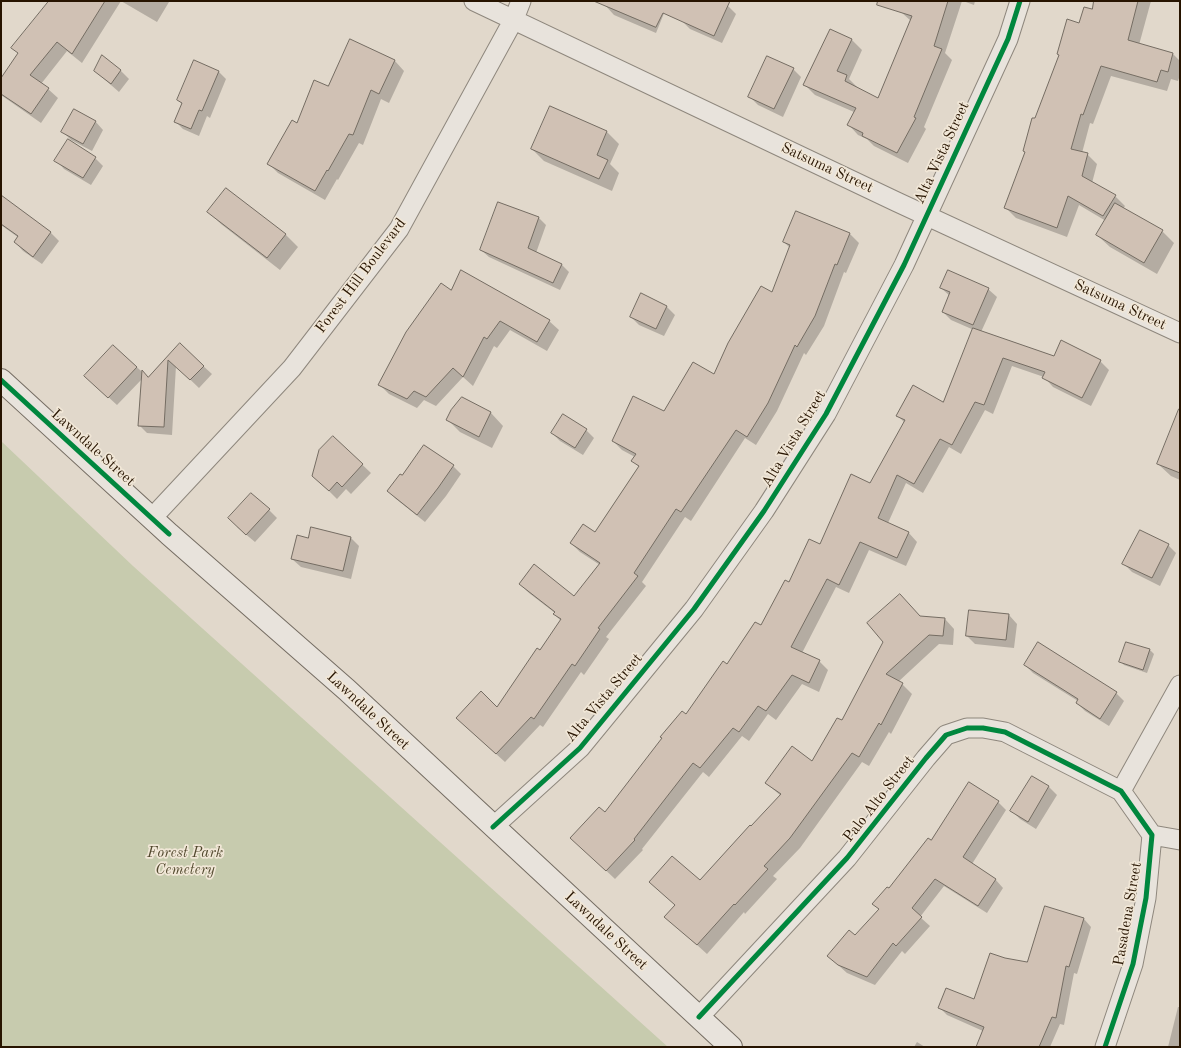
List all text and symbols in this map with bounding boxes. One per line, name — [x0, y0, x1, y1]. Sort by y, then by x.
street label: Alta Vista Street — [911, 99, 973, 207]
street label: Satsuma Street — [778, 139, 876, 197]
street label: Forest Hill Boulevard — [312, 215, 410, 337]
street label: Satsuma Street — [1071, 276, 1169, 334]
street label: Alta Vista Street — [758, 387, 830, 491]
street label: Lawndale Street — [47, 406, 139, 490]
street label: Alta Vista Street — [562, 650, 646, 746]
street label: Lawndale Street — [323, 668, 413, 754]
street label: Palo Alto Street — [840, 752, 918, 846]
park label: Forest Park Cemetery — [147, 844, 223, 879]
street label: Pasadena Street — [1110, 861, 1146, 967]
street label: Lawndale Street — [561, 888, 651, 974]

